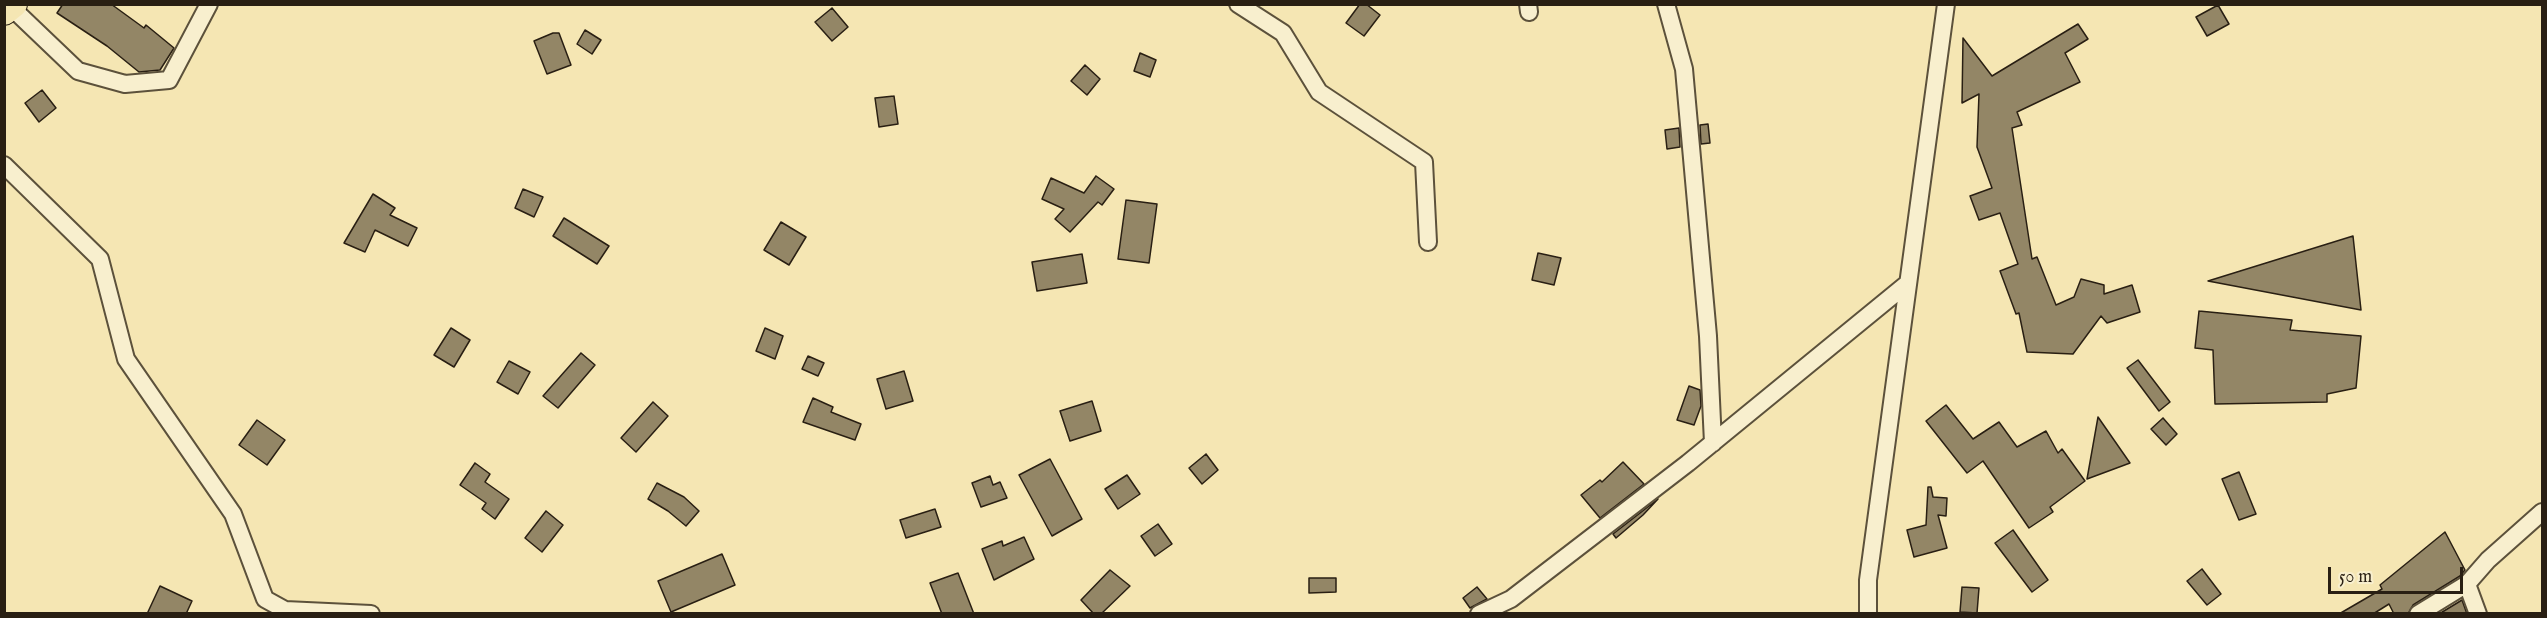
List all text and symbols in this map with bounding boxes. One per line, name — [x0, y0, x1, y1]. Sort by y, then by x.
scale bar — [2331, 555, 2466, 593]
text: 50 m — [2339, 566, 2372, 589]

